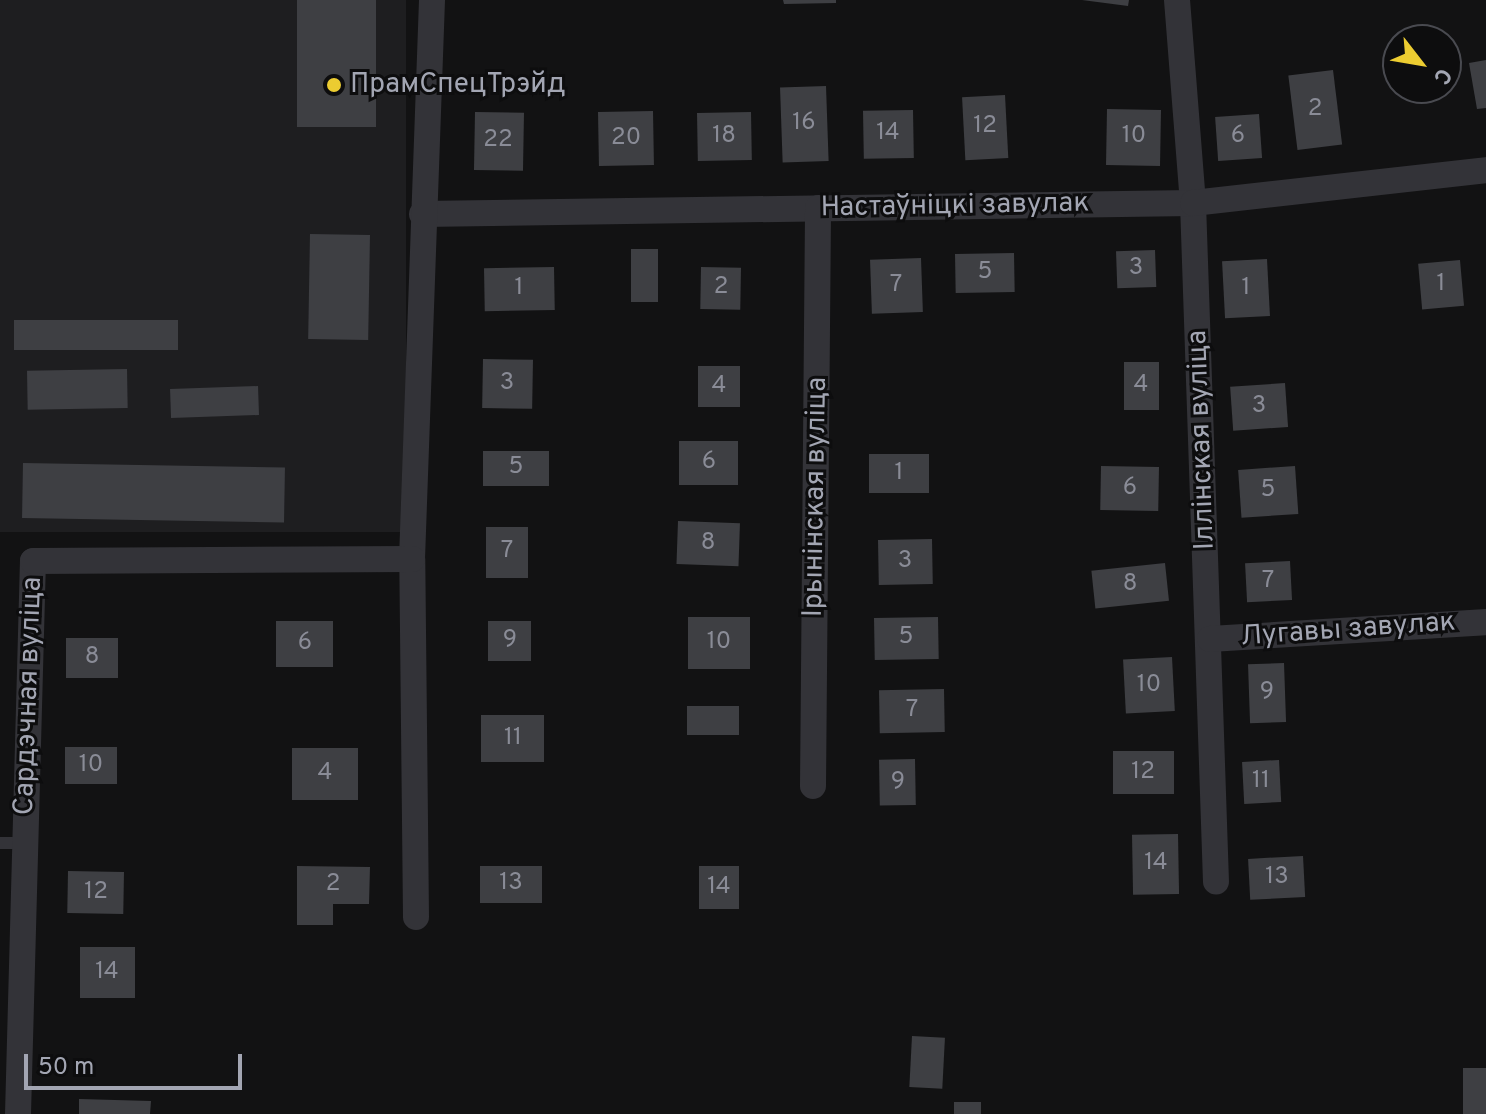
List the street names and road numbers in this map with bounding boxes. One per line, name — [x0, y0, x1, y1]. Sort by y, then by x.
street label: Настаўніцкі завулак — [820, 187, 1090, 225]
street label: Іллінская вуліца — [1181, 329, 1223, 551]
street label: Ірынінская вуліца — [797, 377, 835, 617]
street label: Сардэчная вуліца — [8, 576, 50, 816]
street label: Лугавы завулак — [1239, 606, 1457, 654]

